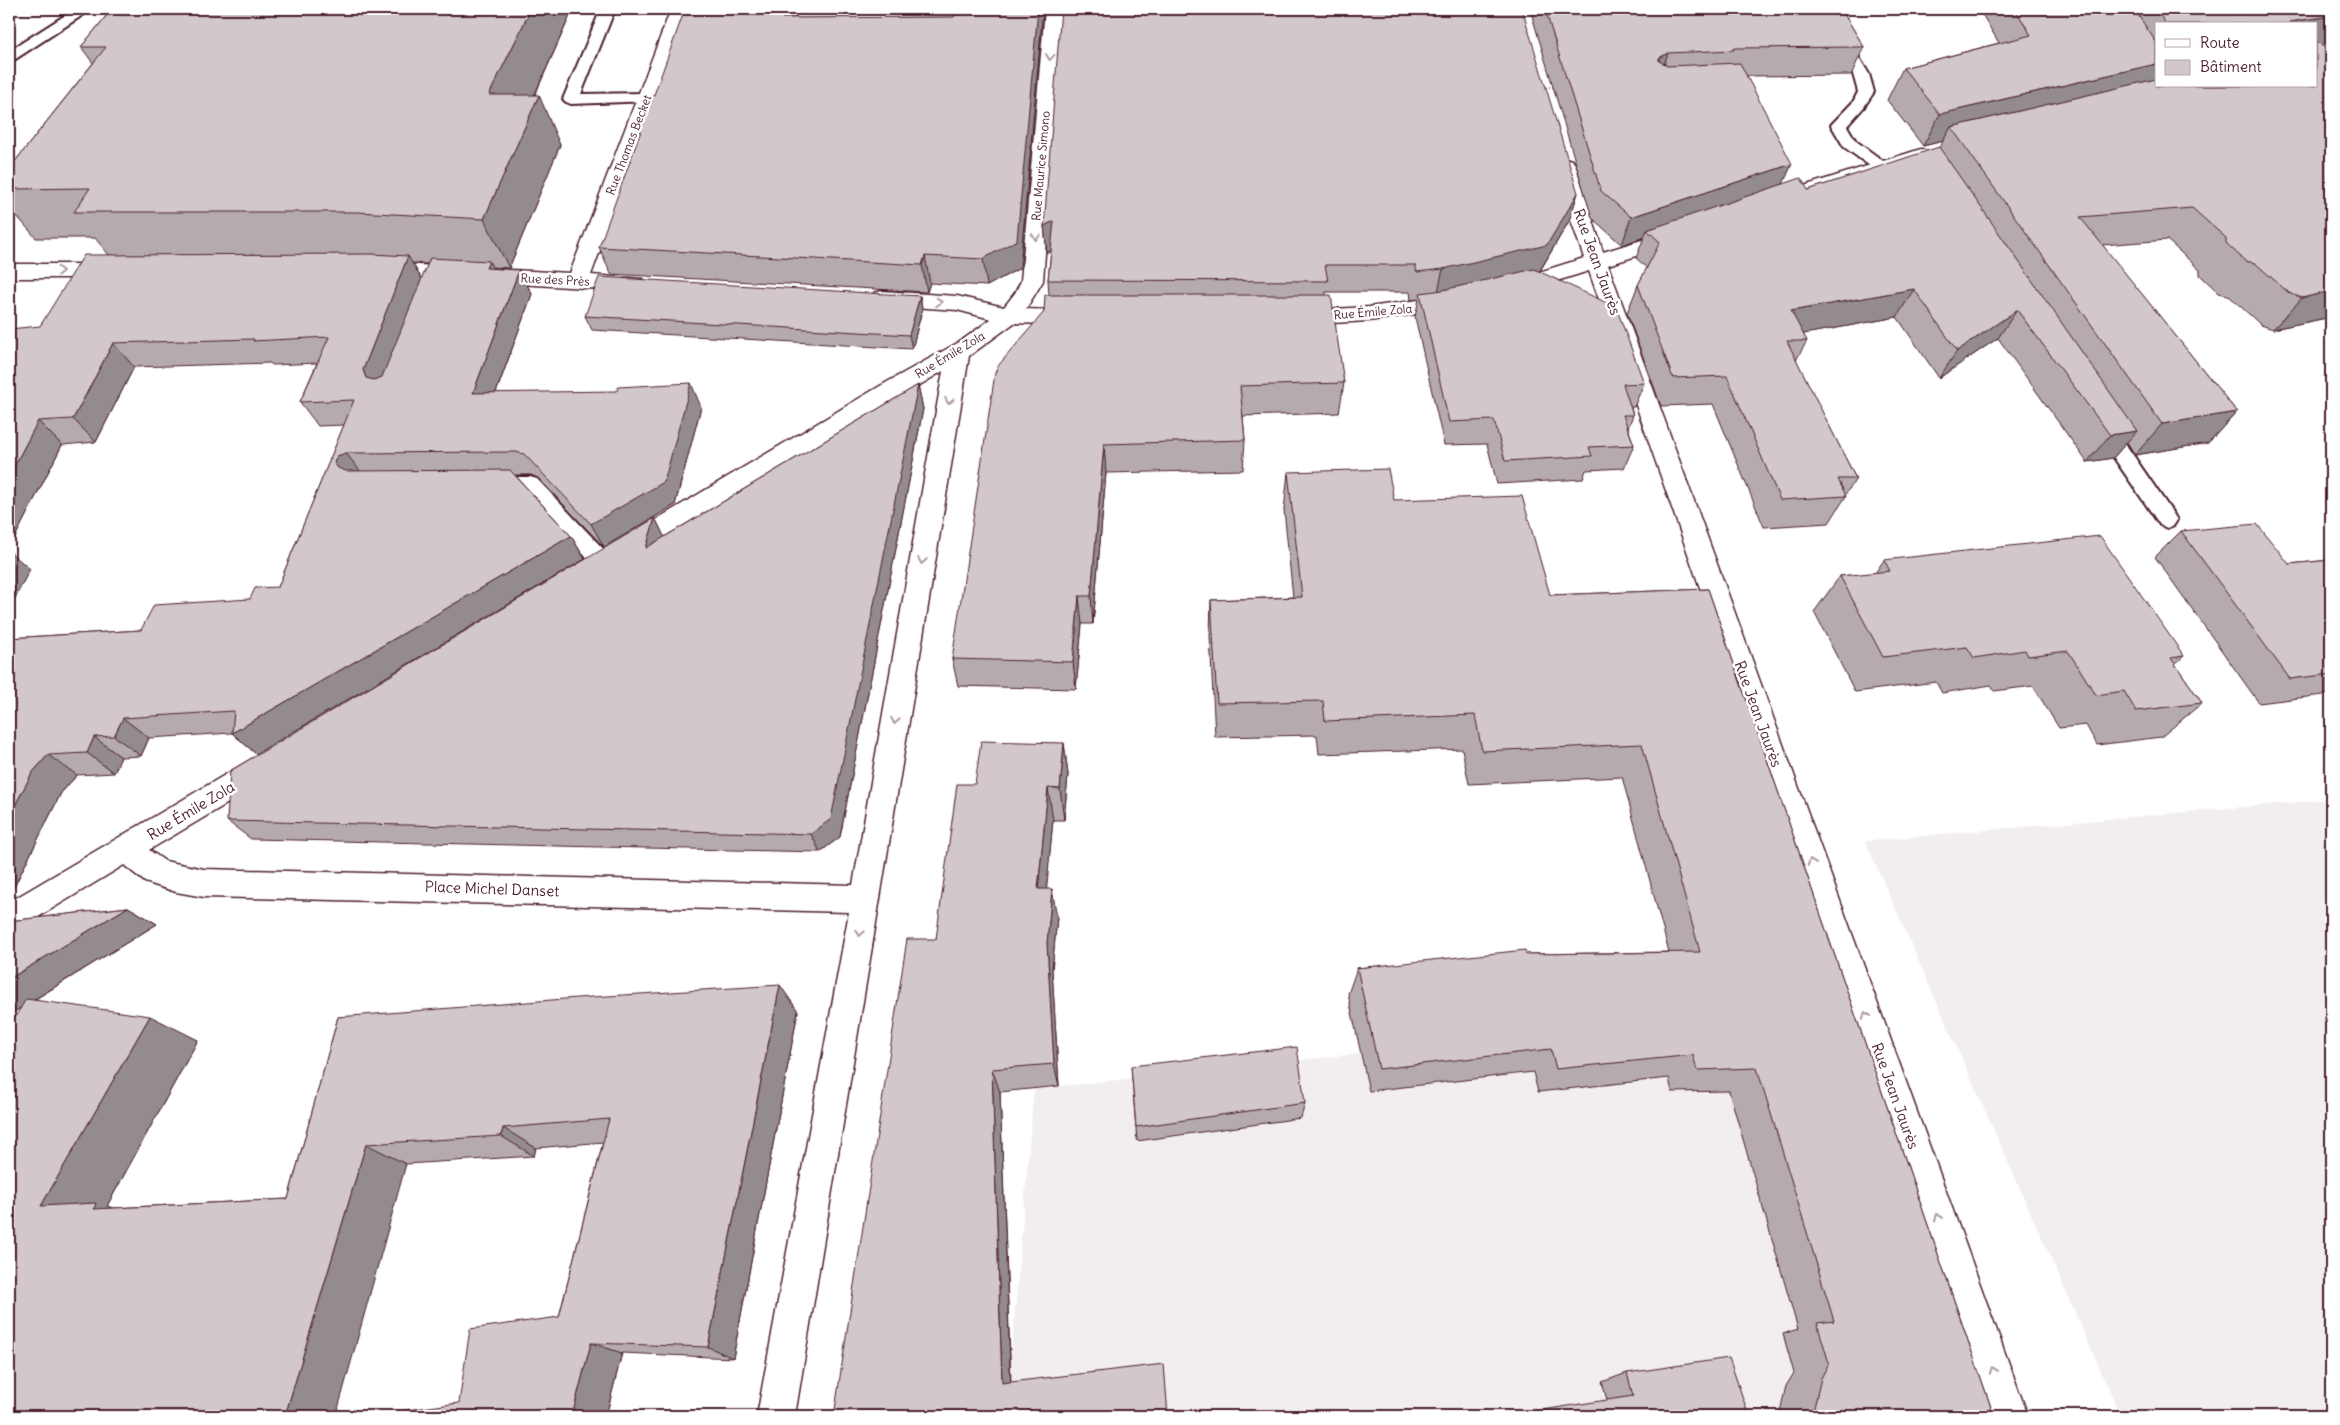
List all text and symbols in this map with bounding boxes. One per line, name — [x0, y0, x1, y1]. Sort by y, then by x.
legend — [2155, 22, 2318, 88]
text: Route — [2200, 33, 2240, 52]
one-way arrow — [1045, 54, 1056, 62]
text: Bâtiment — [2200, 57, 2262, 76]
street label: Rue Thomas Becket — [602, 92, 655, 197]
street label: Rue Maurice Simono — [1028, 110, 1053, 222]
street label: Rue Jean Jaurès — [1569, 206, 1626, 318]
one-way arrow — [1030, 233, 1041, 241]
one-way arrow — [56, 266, 64, 276]
street label: Rue des Près — [520, 270, 590, 289]
one-way arrow — [935, 296, 943, 307]
street label: Rue Émile Zola — [1333, 301, 1413, 322]
street label: Rue Émile Zola — [912, 328, 988, 381]
one-way arrow — [944, 396, 955, 405]
one-way arrow — [917, 557, 927, 565]
street label: Rue Jean Jaurès — [1730, 658, 1787, 770]
one-way arrow — [890, 717, 900, 726]
street label: Rue Émile Zola — [144, 777, 238, 844]
one-way arrow — [1807, 858, 1817, 867]
street label: Place Michel Danset — [424, 877, 560, 900]
one-way arrow — [855, 929, 865, 938]
one-way arrow — [1862, 1011, 1872, 1020]
street label: Rue Jean Jaurès — [1867, 1040, 1924, 1152]
one-way arrow — [1934, 1214, 1944, 1222]
one-way arrow — [1989, 1367, 1999, 1375]

